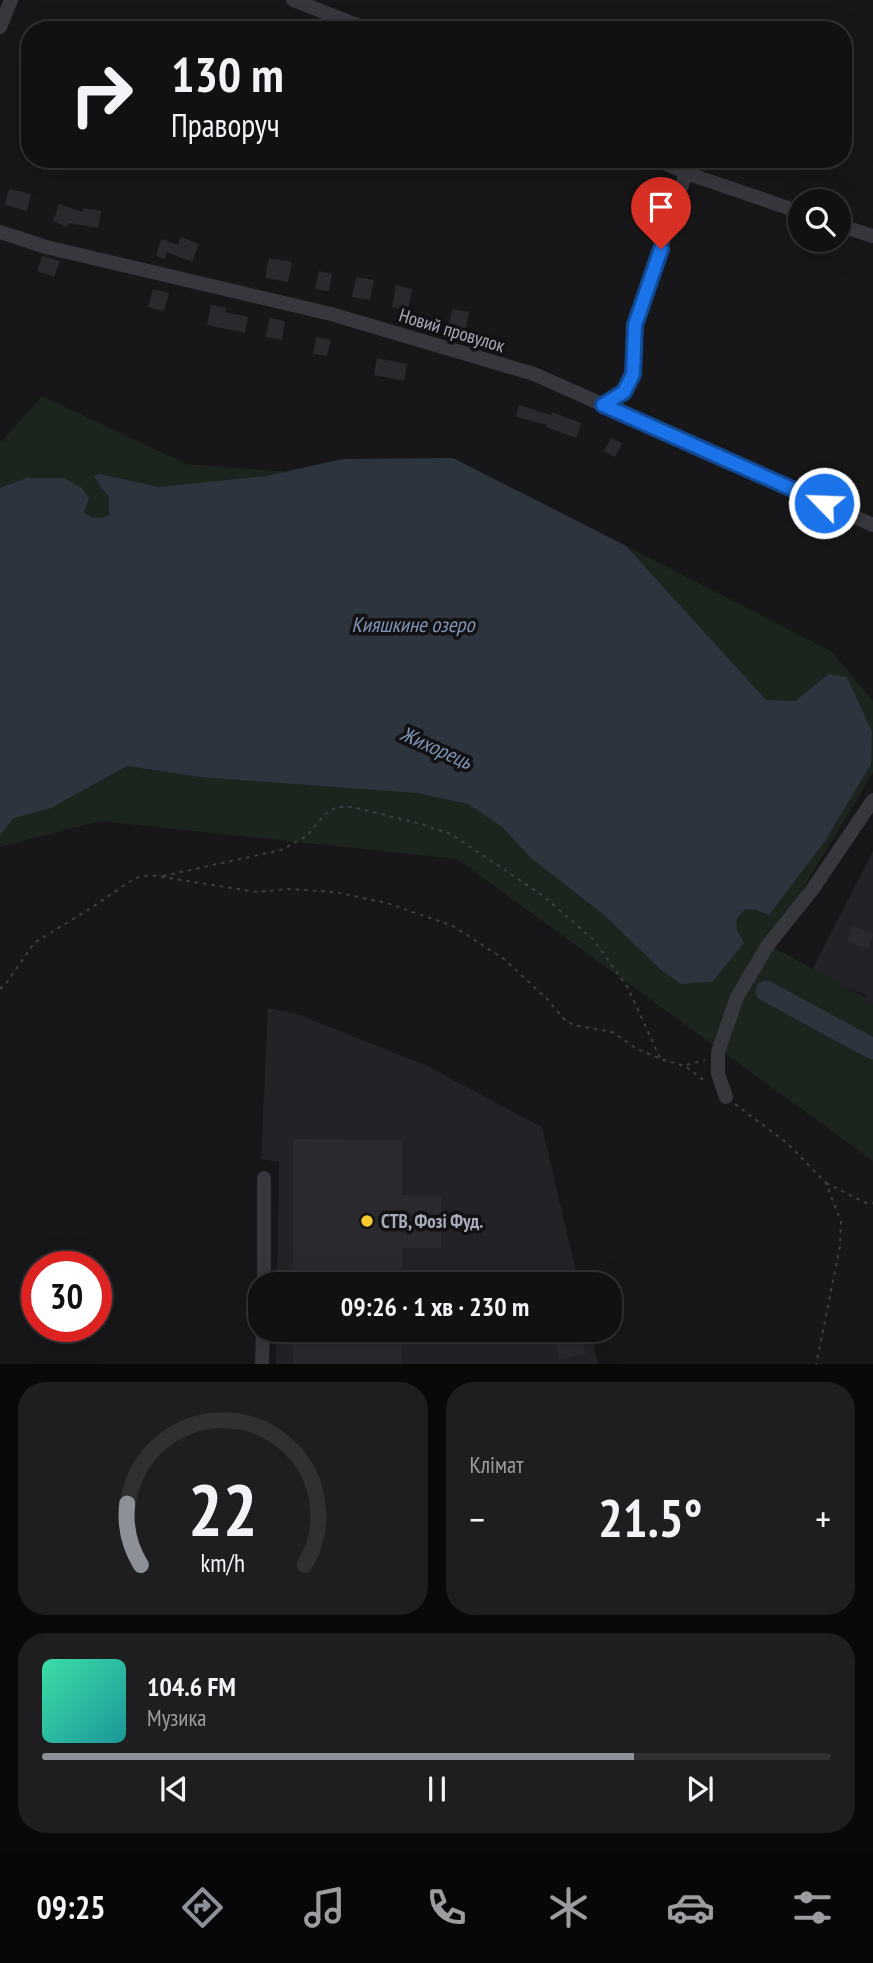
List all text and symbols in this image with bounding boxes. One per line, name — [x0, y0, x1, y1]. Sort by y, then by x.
text: 130 m — [171, 42, 284, 106]
icon: right — [56, 49, 147, 140]
text: Праворуч — [171, 104, 280, 146]
pin — [631, 177, 691, 249]
icon: arrive — [642, 188, 680, 226]
map controls — [788, 189, 851, 252]
button: search — [788, 189, 851, 252]
street label: Новий провулок — [396, 303, 508, 358]
position arrow — [787, 466, 861, 540]
water label: Кияшкине озеро — [351, 611, 476, 638]
water label: Жихорець — [395, 719, 477, 776]
place label: СТВ, Фозі Фуд. — [381, 1209, 483, 1233]
marker: СТВ, Фозі Фуд. — [359, 1213, 375, 1229]
speed limit sign: 30 — [21, 1251, 112, 1342]
text: 09:26 · 1 хв · 230 m — [341, 1290, 529, 1323]
text: Клімат — [470, 1450, 524, 1479]
text: 22 — [188, 1461, 258, 1555]
text: 21.5° — [598, 1484, 703, 1551]
text: − — [470, 1494, 485, 1543]
text: + — [815, 1494, 831, 1543]
text: km/h — [201, 1546, 245, 1578]
text: 104.6 FM — [147, 1670, 236, 1703]
text: Музика — [147, 1703, 207, 1732]
icon: previous — [155, 1770, 193, 1808]
icon: pause — [418, 1770, 456, 1808]
icon: next — [681, 1770, 719, 1808]
icon: directions — [178, 1883, 227, 1932]
icon: music — [300, 1883, 349, 1932]
icon: phone — [422, 1883, 471, 1932]
icon: climate — [544, 1883, 593, 1932]
icon: car — [666, 1883, 715, 1932]
icon: filters — [788, 1883, 837, 1932]
text: 09:25 — [36, 1886, 106, 1928]

